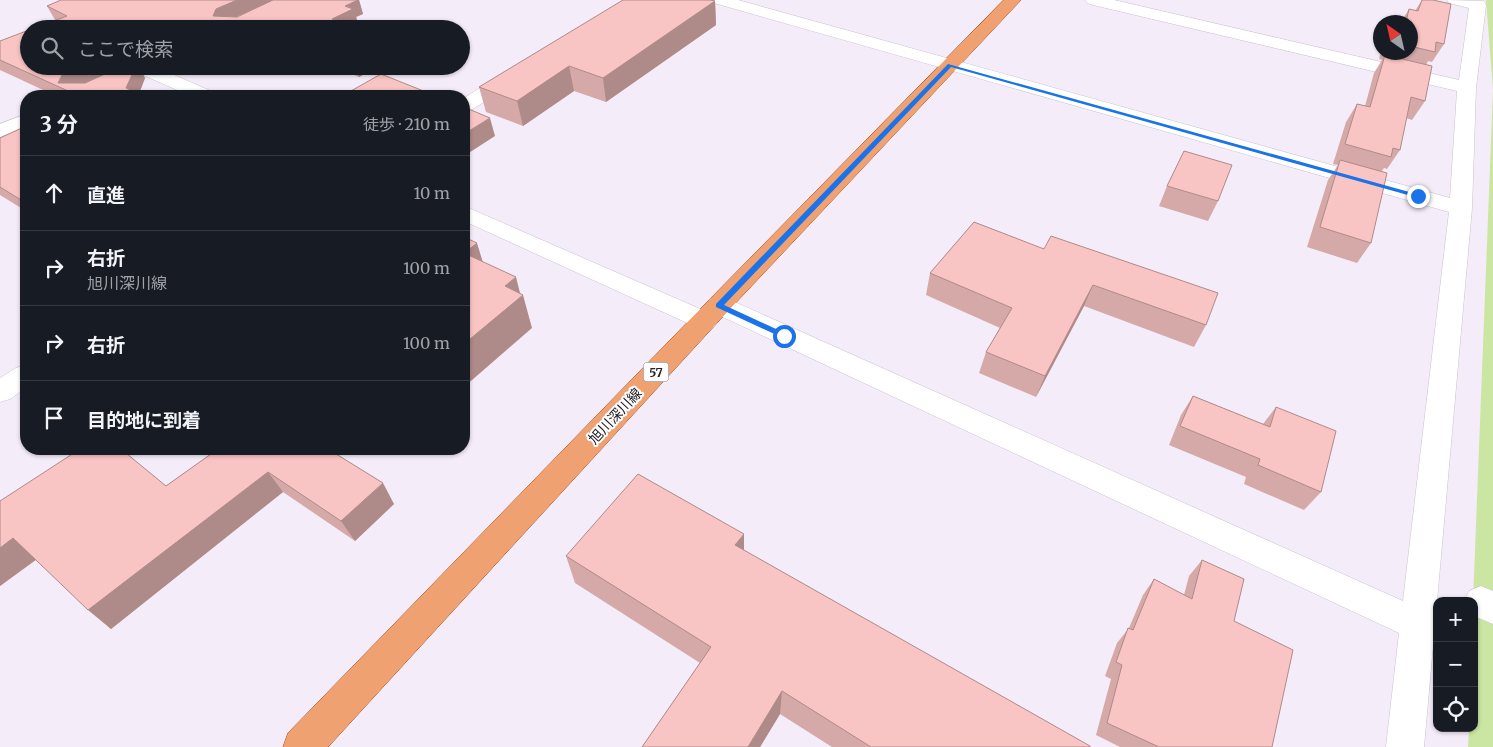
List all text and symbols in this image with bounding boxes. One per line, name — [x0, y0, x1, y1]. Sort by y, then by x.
north arrow — [1373, 15, 1418, 60]
search box — [20, 20, 470, 75]
icon: search — [38, 34, 66, 62]
text: ここで検索 — [78, 37, 173, 61]
text: 3 分 — [40, 111, 78, 138]
text: 徒歩 · 210 m — [363, 114, 450, 134]
icon: ahead — [40, 179, 68, 207]
text: 直進 — [87, 183, 125, 207]
text: 10 m — [413, 183, 450, 203]
route end — [1407, 185, 1430, 208]
text: 右折 — [87, 246, 125, 270]
icon: right — [40, 254, 68, 282]
text: 100 m — [403, 258, 450, 278]
text: 旭川深川線 — [87, 273, 167, 293]
route start — [773, 325, 796, 348]
icon: right — [40, 329, 68, 357]
text: 右折 — [87, 333, 125, 357]
text: 100 m — [403, 333, 450, 353]
road number: 57 — [644, 362, 668, 382]
street label: 旭川深川線 — [585, 384, 645, 448]
icon: arrive — [40, 404, 68, 432]
text: 目的地に到着 — [87, 408, 201, 432]
map controls — [1433, 597, 1478, 732]
button: + — [1433, 597, 1478, 642]
button: − — [1433, 642, 1478, 687]
button: locate — [1433, 687, 1478, 732]

